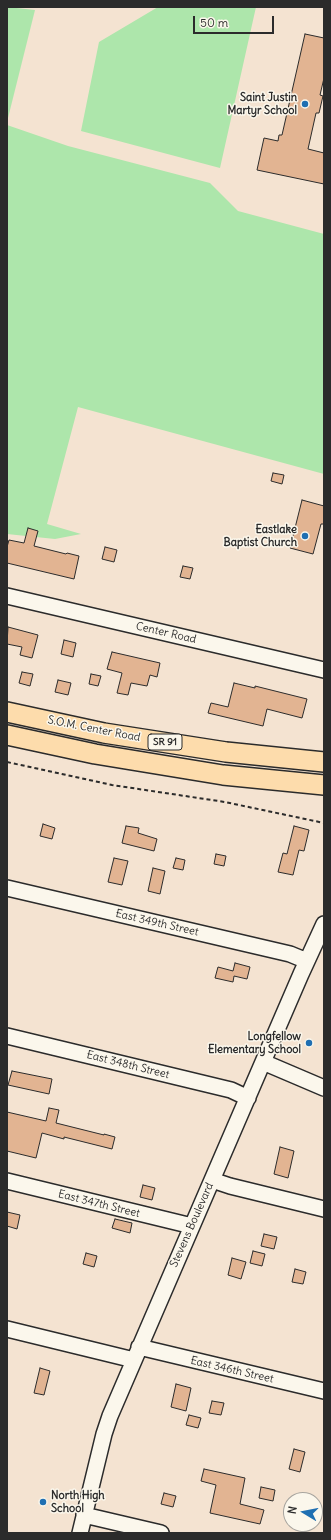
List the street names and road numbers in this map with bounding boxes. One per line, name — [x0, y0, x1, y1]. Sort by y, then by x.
street label: Center Road — [135, 620, 197, 646]
street label: S.O.M. Center Road — [46, 714, 142, 744]
road number: SR 91 — [148, 734, 182, 750]
street label: East 349th Street — [114, 907, 200, 939]
street label: East 348th Street — [85, 1048, 171, 1082]
street label: Stevens Boulevard — [167, 1181, 217, 1269]
street label: East 347th Street — [57, 1187, 141, 1221]
street label: East 346th Street — [189, 1354, 275, 1386]

